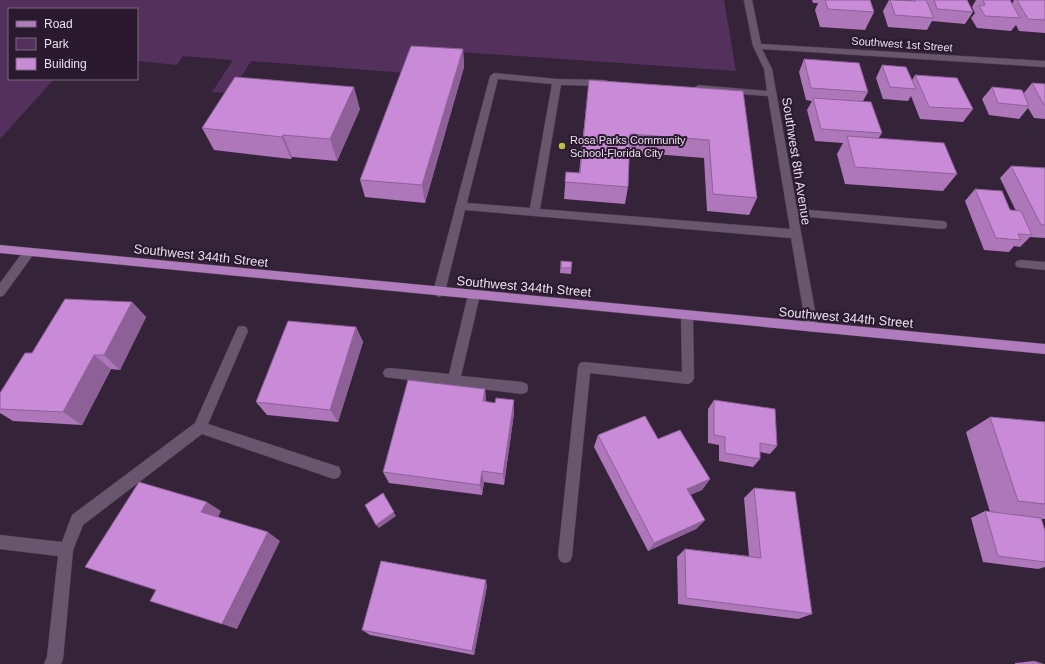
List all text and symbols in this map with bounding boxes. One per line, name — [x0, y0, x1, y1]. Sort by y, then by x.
legend — [8, 8, 138, 80]
text: Road — [44, 17, 73, 31]
street label: Southwest 1st Street — [851, 34, 953, 54]
text: Park — [44, 37, 70, 51]
text: Building — [44, 57, 87, 71]
street label: Southwest 8th Avenue — [779, 96, 814, 226]
place label: Rosa Parks Community School-Florida City — [570, 134, 686, 159]
marker: Rosa Parks Community School-Florida City — [557, 141, 567, 151]
street label: Southwest 344th Street — [133, 241, 269, 270]
street label: Southwest 344th Street — [456, 273, 592, 300]
street label: Southwest 344th Street — [778, 304, 914, 331]

